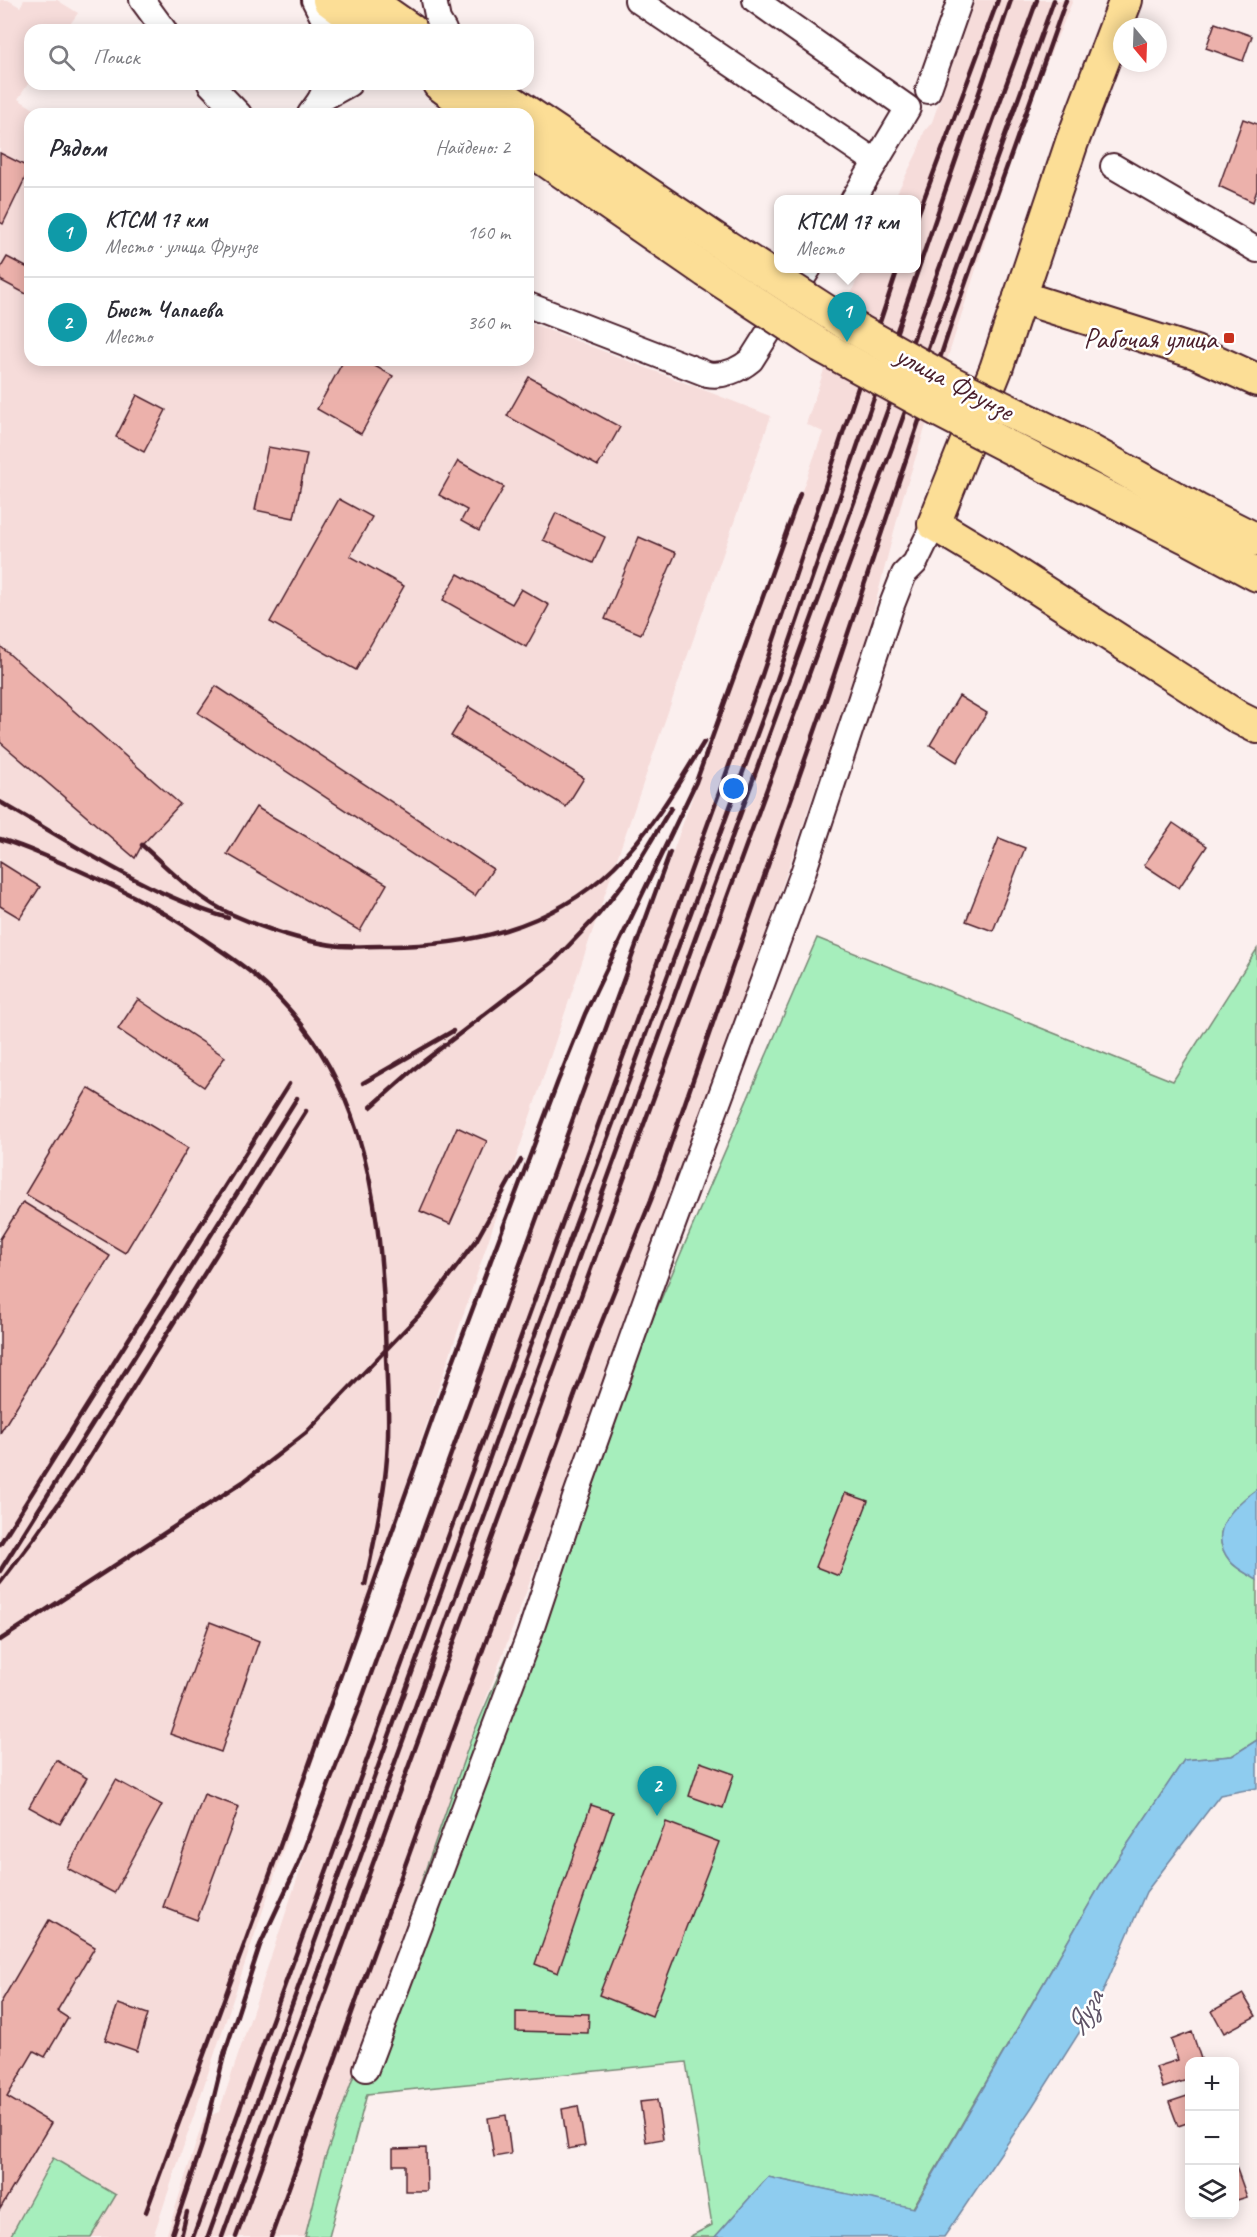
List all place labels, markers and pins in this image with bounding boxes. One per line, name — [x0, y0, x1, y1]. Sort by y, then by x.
pin: 1 — [828, 292, 866, 342]
place label: Рабочая улица — [1083, 321, 1219, 356]
marker: Рабочая улица — [1222, 331, 1236, 345]
pin: 2 — [638, 1766, 676, 1816]

